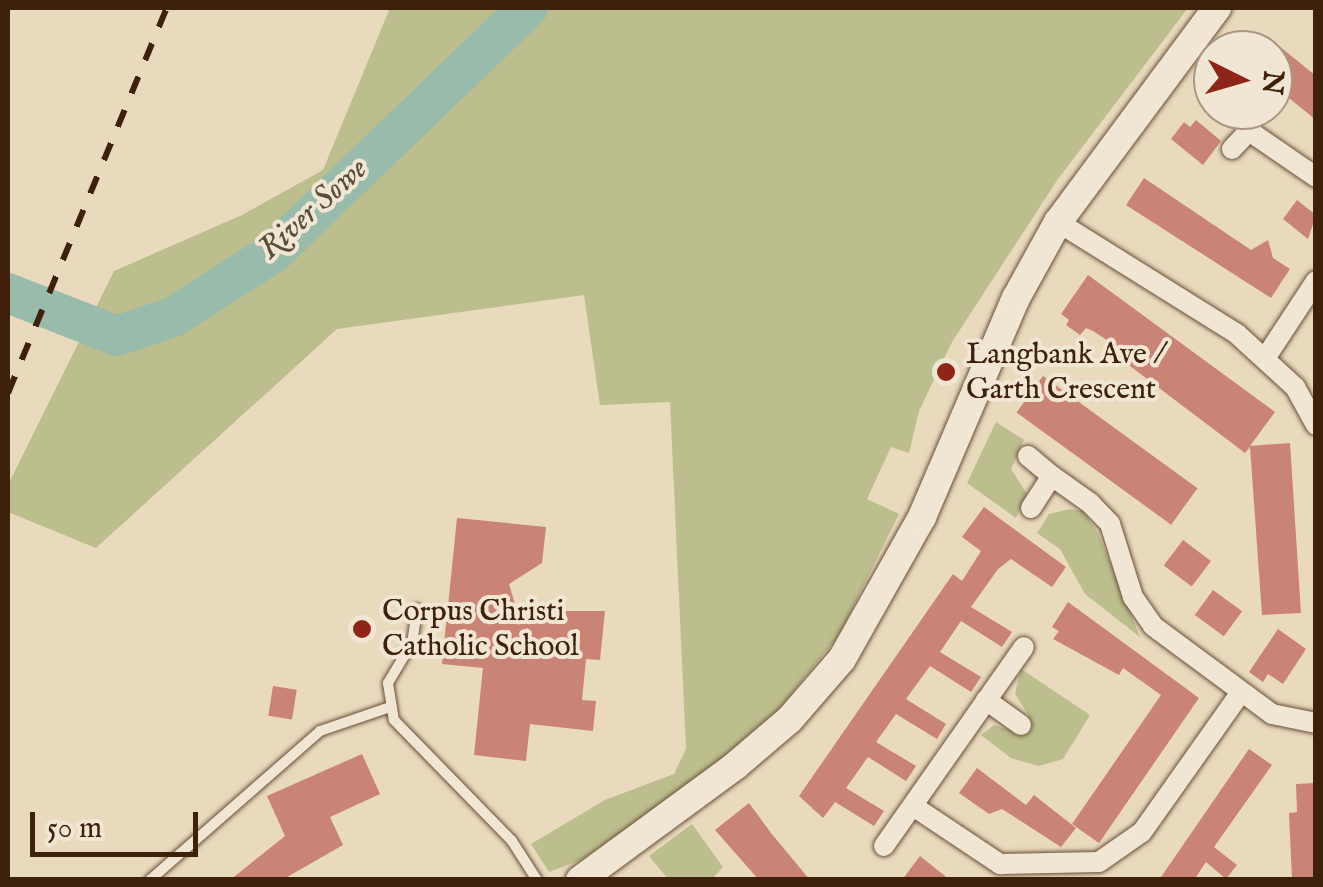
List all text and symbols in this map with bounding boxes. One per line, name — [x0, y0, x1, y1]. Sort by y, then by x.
north arrow — [1193, 30, 1293, 130]
text: N — [1253, 69, 1290, 96]
water label: River Sowe — [251, 151, 377, 269]
place label: Langbank Ave / Garth Crescent — [966, 337, 1163, 408]
marker: Langbank Ave / Garth Crescent — [935, 361, 957, 383]
place label: Corpus Christi Catholic School — [382, 594, 579, 664]
marker: Corpus Christi Catholic School — [351, 618, 373, 640]
scale bar — [35, 792, 202, 854]
text: 50 m — [47, 810, 102, 848]

